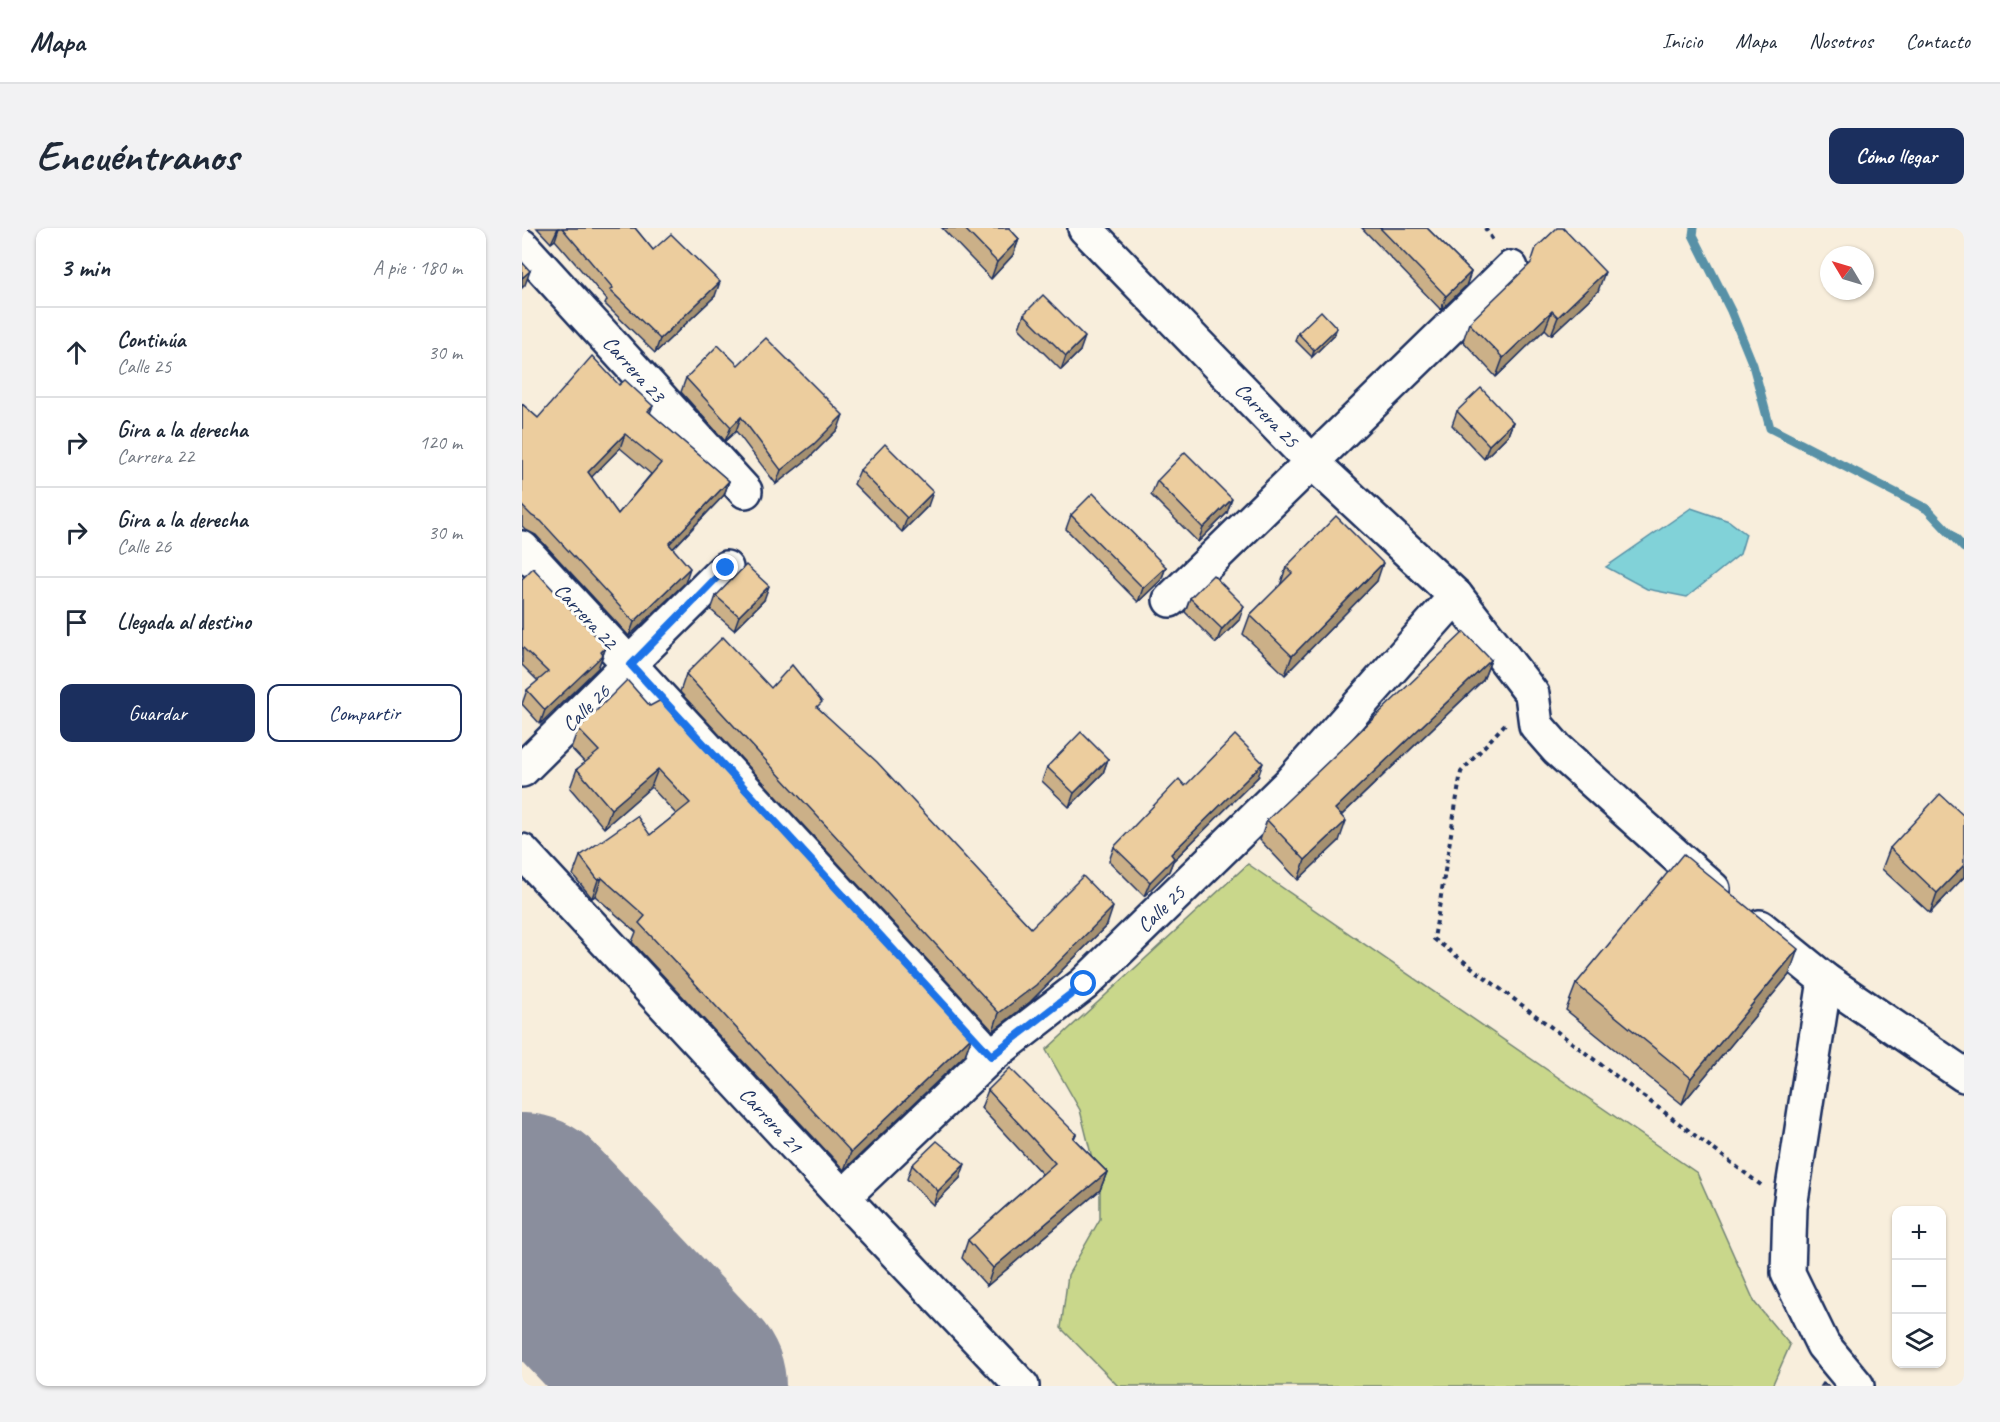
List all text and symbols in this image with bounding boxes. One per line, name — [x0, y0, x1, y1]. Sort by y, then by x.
text: Mapa — [30, 24, 85, 59]
text: Inicio — [1662, 28, 1702, 54]
text: Mapa — [1735, 28, 1776, 54]
text: Nosotros — [1809, 28, 1873, 54]
text: Contacto — [1906, 28, 1970, 54]
button: Cómo llegar — [1829, 128, 1964, 184]
text: Encuéntranos — [36, 130, 238, 183]
north arrow — [1820, 246, 1874, 300]
text: 3 min — [60, 251, 110, 284]
text: A pie · 180 m — [373, 255, 462, 280]
text: Continúa — [117, 326, 185, 354]
street label: Carrera 23 — [597, 330, 672, 409]
icon: ahead — [60, 336, 93, 369]
text: 30 m — [428, 340, 462, 365]
text: Calle 25 — [117, 354, 171, 379]
street label: Carrera 25 — [1229, 377, 1306, 454]
text: Gira a la derecha — [117, 416, 248, 444]
icon: right — [60, 426, 93, 459]
text: 120 m — [419, 430, 462, 455]
text: Carrera 22 — [117, 444, 194, 469]
text: Gira a la derecha — [117, 506, 248, 534]
icon: right — [60, 516, 93, 549]
text: 30 m — [428, 520, 462, 545]
text: Calle 26 — [117, 534, 171, 559]
route end — [712, 554, 738, 580]
street label: Carrera 22 — [549, 577, 624, 656]
icon: arrive — [60, 606, 93, 639]
text: Llegada al destino — [117, 608, 251, 636]
street label: Calle 26 — [556, 678, 616, 737]
button: Guardar — [60, 684, 255, 742]
button: Compartir — [267, 684, 462, 742]
street label: Calle 25 — [1131, 879, 1192, 938]
route start — [1070, 970, 1096, 996]
street label: Carrera 21 — [734, 1081, 809, 1160]
map controls — [1892, 1206, 1946, 1368]
button: + — [1892, 1206, 1946, 1260]
button: − — [1892, 1260, 1946, 1314]
button: layers — [1892, 1314, 1946, 1368]

